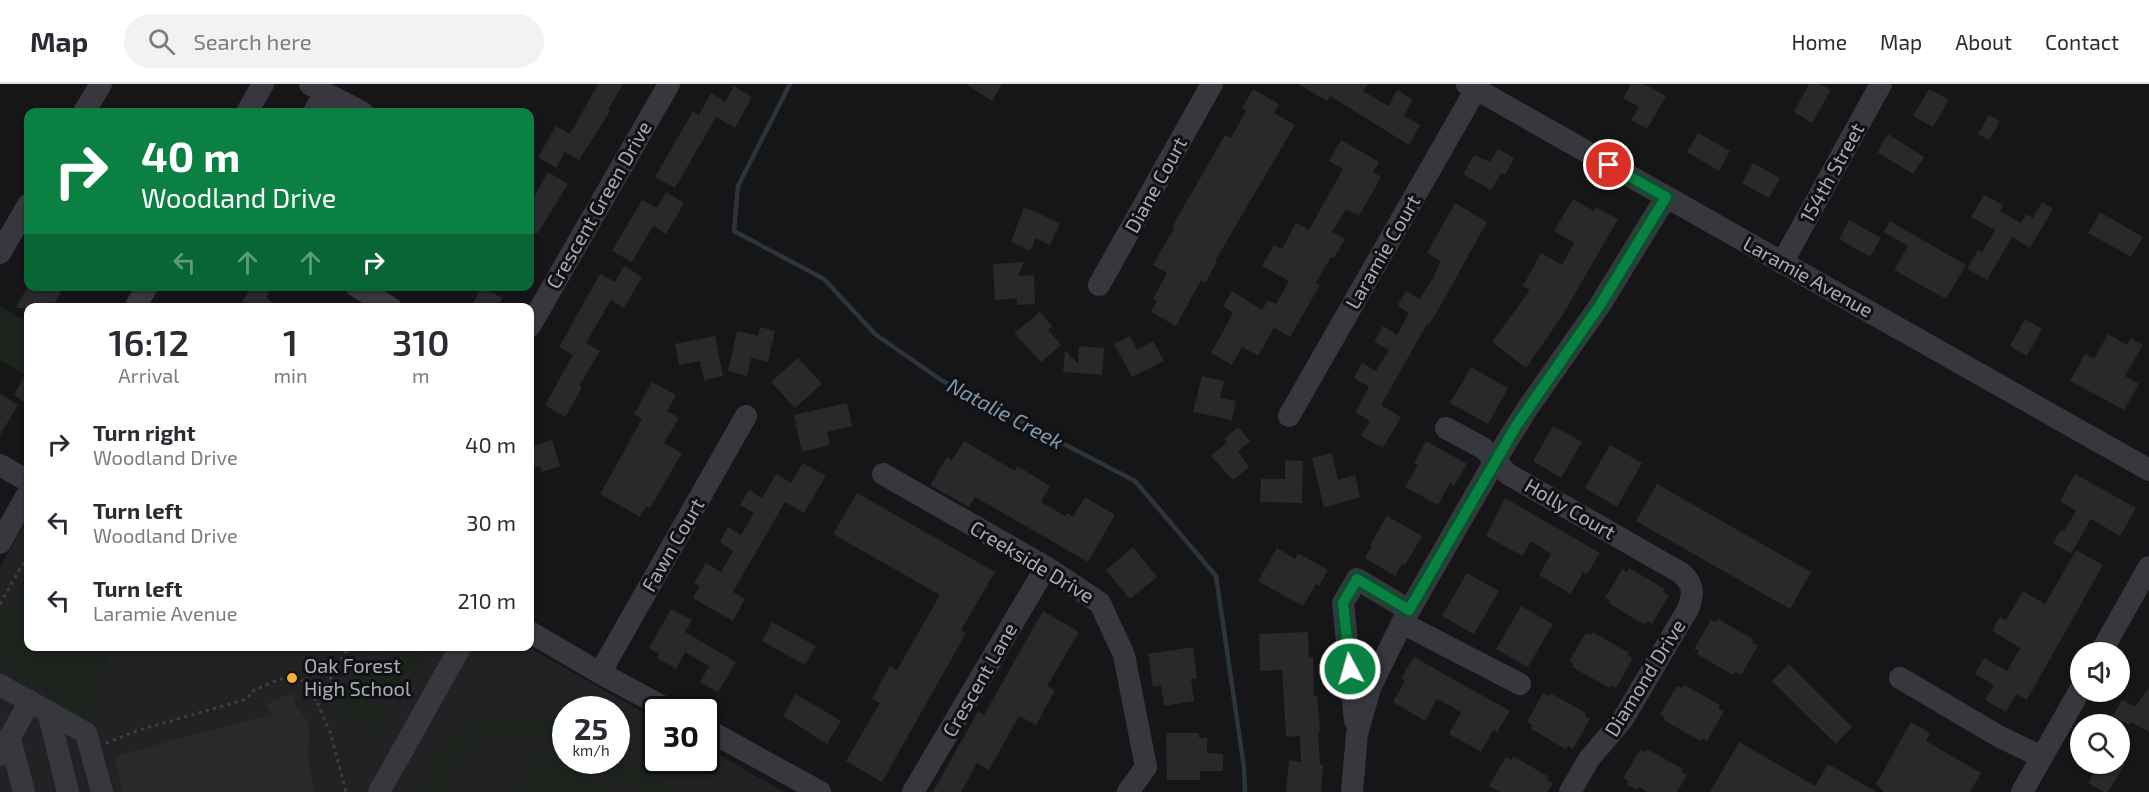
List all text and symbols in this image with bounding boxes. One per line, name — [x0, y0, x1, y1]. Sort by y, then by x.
search box — [124, 14, 544, 68]
text: Map — [30, 24, 88, 58]
icon: search — [145, 25, 178, 58]
text: Search here — [193, 28, 312, 54]
text: Home — [1791, 29, 1847, 54]
text: Map — [1880, 29, 1922, 54]
text: About — [1955, 29, 2012, 54]
text: Contact — [2045, 29, 2119, 54]
street label: Crescent Green Drive — [540, 116, 656, 293]
street label: 154th Street — [1794, 118, 1869, 227]
text: 40 m — [141, 130, 240, 180]
icon: right — [42, 132, 120, 210]
street label: Diane Court — [1119, 132, 1191, 237]
pin — [1583, 139, 1634, 190]
icon: arrive — [1592, 148, 1625, 181]
text: Woodland Drive — [141, 181, 336, 213]
street label: Laramie Court — [1340, 190, 1425, 313]
street label: Laramie Avenue — [1739, 231, 1877, 322]
icon: left — [168, 246, 201, 279]
icon: ahead — [231, 246, 264, 279]
icon: ahead — [294, 246, 327, 279]
icon: right — [357, 246, 390, 279]
text: 16:12 — [108, 320, 189, 363]
text: 1 — [283, 320, 298, 363]
text: 310 — [392, 320, 450, 363]
text: Arrival — [118, 363, 179, 387]
text: min — [273, 363, 308, 387]
text: m — [412, 363, 430, 387]
water label: Natalie Creek — [944, 372, 1068, 454]
text: Turn right — [93, 419, 195, 445]
icon: right — [42, 428, 75, 461]
text: 40 m — [465, 431, 516, 457]
text: Woodland Drive — [93, 445, 238, 469]
street label: Holly Court — [1521, 473, 1620, 544]
street label: Fawn Court — [636, 493, 709, 595]
text: Turn left — [93, 497, 182, 523]
icon: left — [42, 506, 75, 539]
text: 30 m — [466, 509, 516, 535]
street label: Creekside Drive — [966, 515, 1099, 608]
text: Woodland Drive — [93, 523, 238, 547]
text: Turn left — [93, 575, 182, 601]
icon: left — [42, 584, 75, 617]
text: 210 m — [457, 587, 516, 613]
text: Laramie Avenue — [93, 601, 237, 625]
street label: Diamond Drive — [1599, 615, 1690, 740]
street label: Crescent Lane — [937, 618, 1021, 741]
position arrow — [1318, 637, 1382, 701]
map controls — [2070, 642, 2130, 774]
button: sound — [2070, 642, 2130, 702]
place label: Oak Forest High School — [304, 653, 411, 700]
marker: Oak Forest High School — [285, 671, 299, 685]
speed limit sign: 30 — [642, 696, 720, 774]
text: 25 — [574, 710, 608, 746]
button: search — [2070, 714, 2130, 774]
text: km/h — [572, 741, 610, 759]

